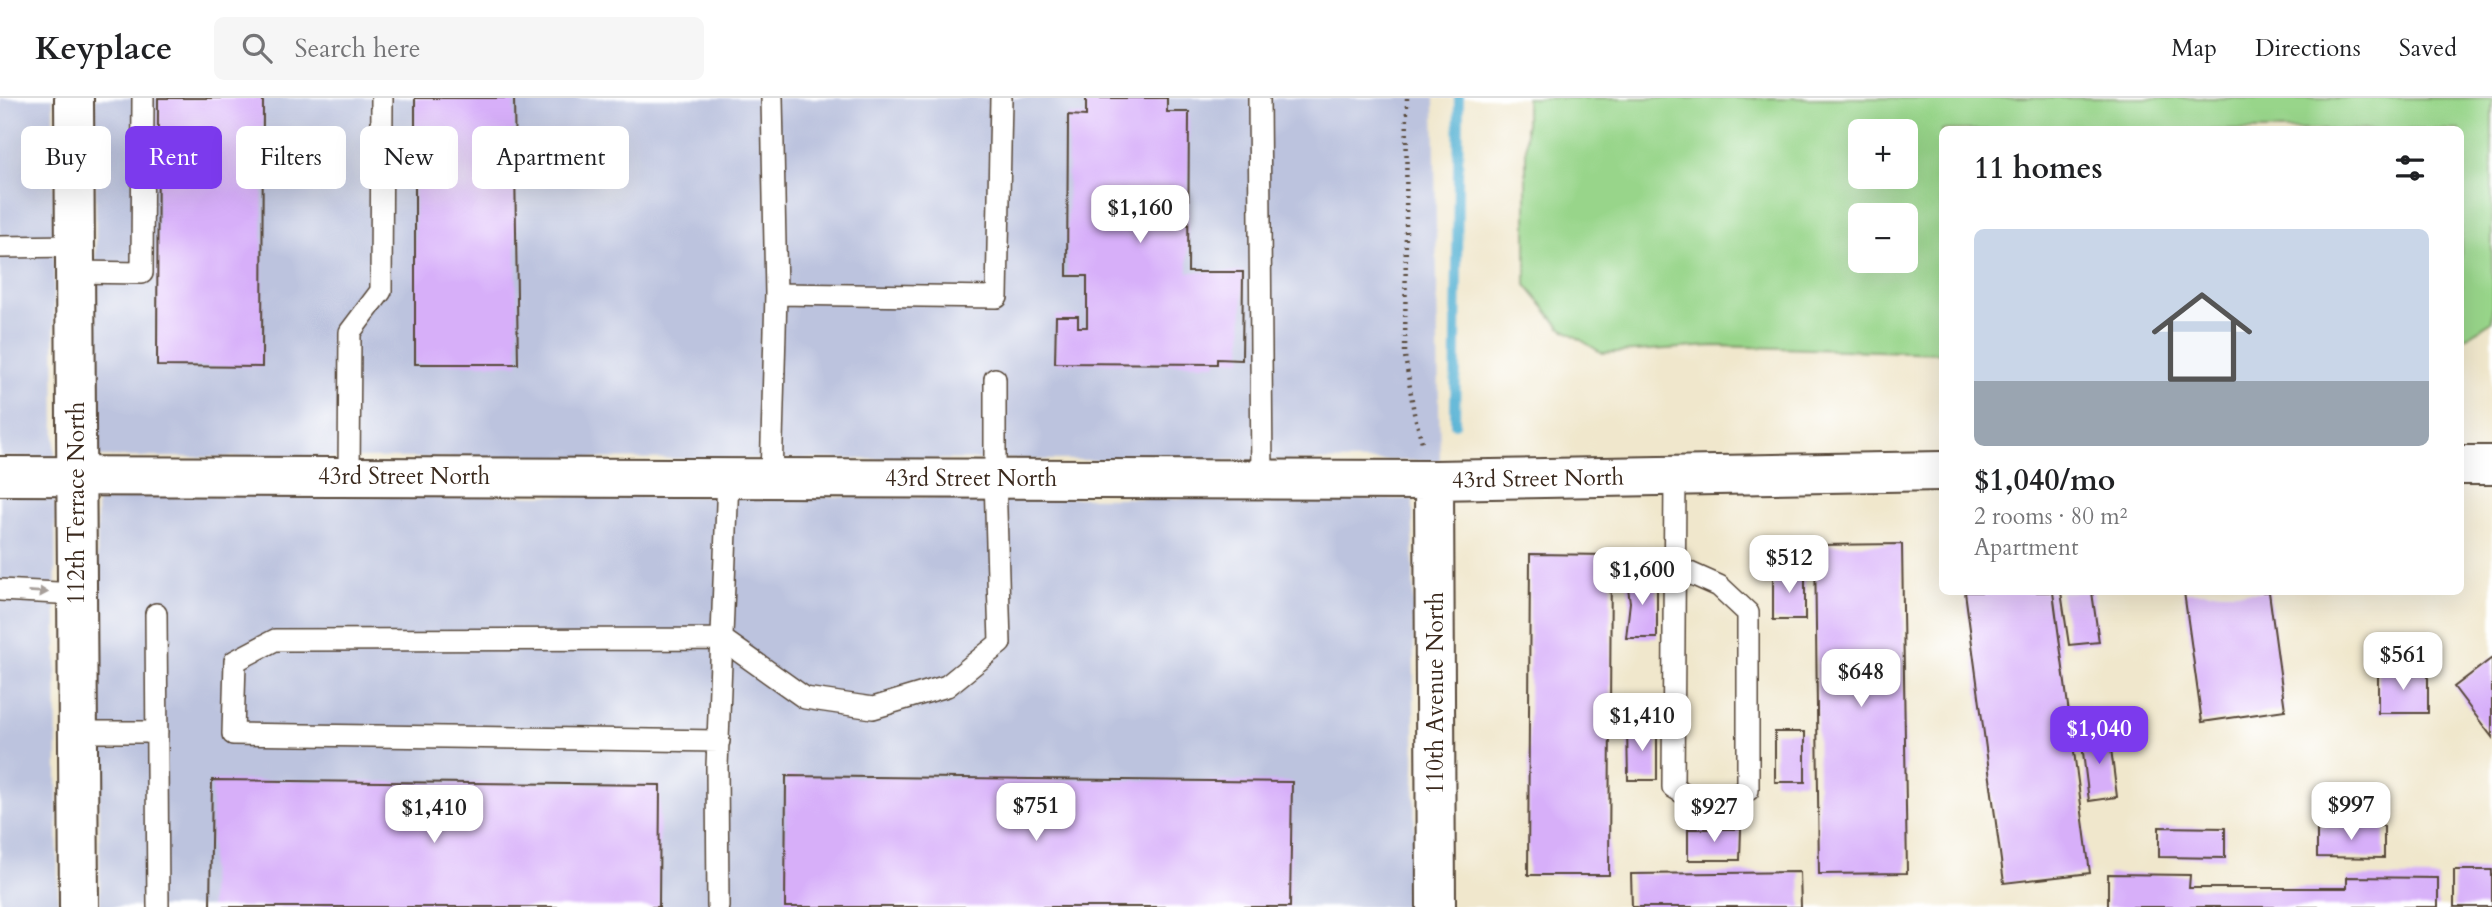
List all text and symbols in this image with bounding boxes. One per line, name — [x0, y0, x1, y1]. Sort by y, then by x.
search box — [214, 17, 704, 80]
text: Keyplace — [35, 26, 172, 71]
icon: search — [238, 29, 276, 67]
text: Search here — [294, 31, 420, 66]
text: Map — [2171, 32, 2217, 65]
text: Directions — [2255, 32, 2361, 65]
text: Saved — [2399, 32, 2457, 65]
map controls — [1848, 119, 1918, 273]
button: + — [1848, 119, 1918, 189]
chip: Buy — [21, 126, 111, 189]
chip: Rent — [125, 126, 222, 189]
chip: Filters — [236, 126, 346, 189]
chip: New — [360, 126, 458, 189]
chip: Apartment — [472, 126, 629, 189]
text: 11 homes — [1974, 148, 2103, 189]
icon: filters — [2391, 149, 2429, 187]
pin: $1,160 — [1083, 186, 1197, 245]
text: $1,160 — [1107, 192, 1173, 223]
button: − — [1848, 203, 1918, 273]
icon: home — [2139, 274, 2265, 400]
street label: 112th Terrace North — [61, 401, 92, 604]
text: $1,040/mo — [1974, 460, 2115, 501]
street label: 43rd Street North — [318, 461, 490, 492]
street label: 43rd Street North — [1452, 461, 1625, 496]
street label: 43rd Street North — [885, 463, 1057, 494]
text: 2 rooms · 80 m² — [1974, 501, 2127, 532]
text: Apartment — [1974, 532, 2078, 563]
pin: $512 — [1748, 536, 1830, 595]
text: $512 — [1765, 542, 1813, 573]
pin: $1,600 — [1585, 547, 1699, 607]
text: $1,600 — [1609, 554, 1675, 585]
one-way arrow — [28, 586, 50, 597]
street label: 110th Avenue North — [1420, 591, 1451, 794]
pin: $561 — [2362, 632, 2444, 692]
text: $561 — [2379, 639, 2427, 670]
pin: $648 — [1820, 650, 1902, 709]
text: $648 — [1837, 656, 1885, 687]
pin: $1,410 — [1585, 694, 1699, 753]
text: $1,410 — [1609, 700, 1675, 731]
pin: $1,040 — [2042, 706, 2156, 766]
text: $1,040 — [2066, 713, 2132, 744]
pin: $997 — [2310, 782, 2392, 842]
pin: $751 — [995, 784, 1077, 843]
pin: $927 — [1673, 784, 1755, 844]
pin: $1,410 — [377, 786, 491, 845]
text: $997 — [2327, 789, 2375, 820]
text: $751 — [1012, 790, 1060, 821]
text: $927 — [1690, 791, 1738, 822]
text: $1,410 — [401, 792, 467, 823]

